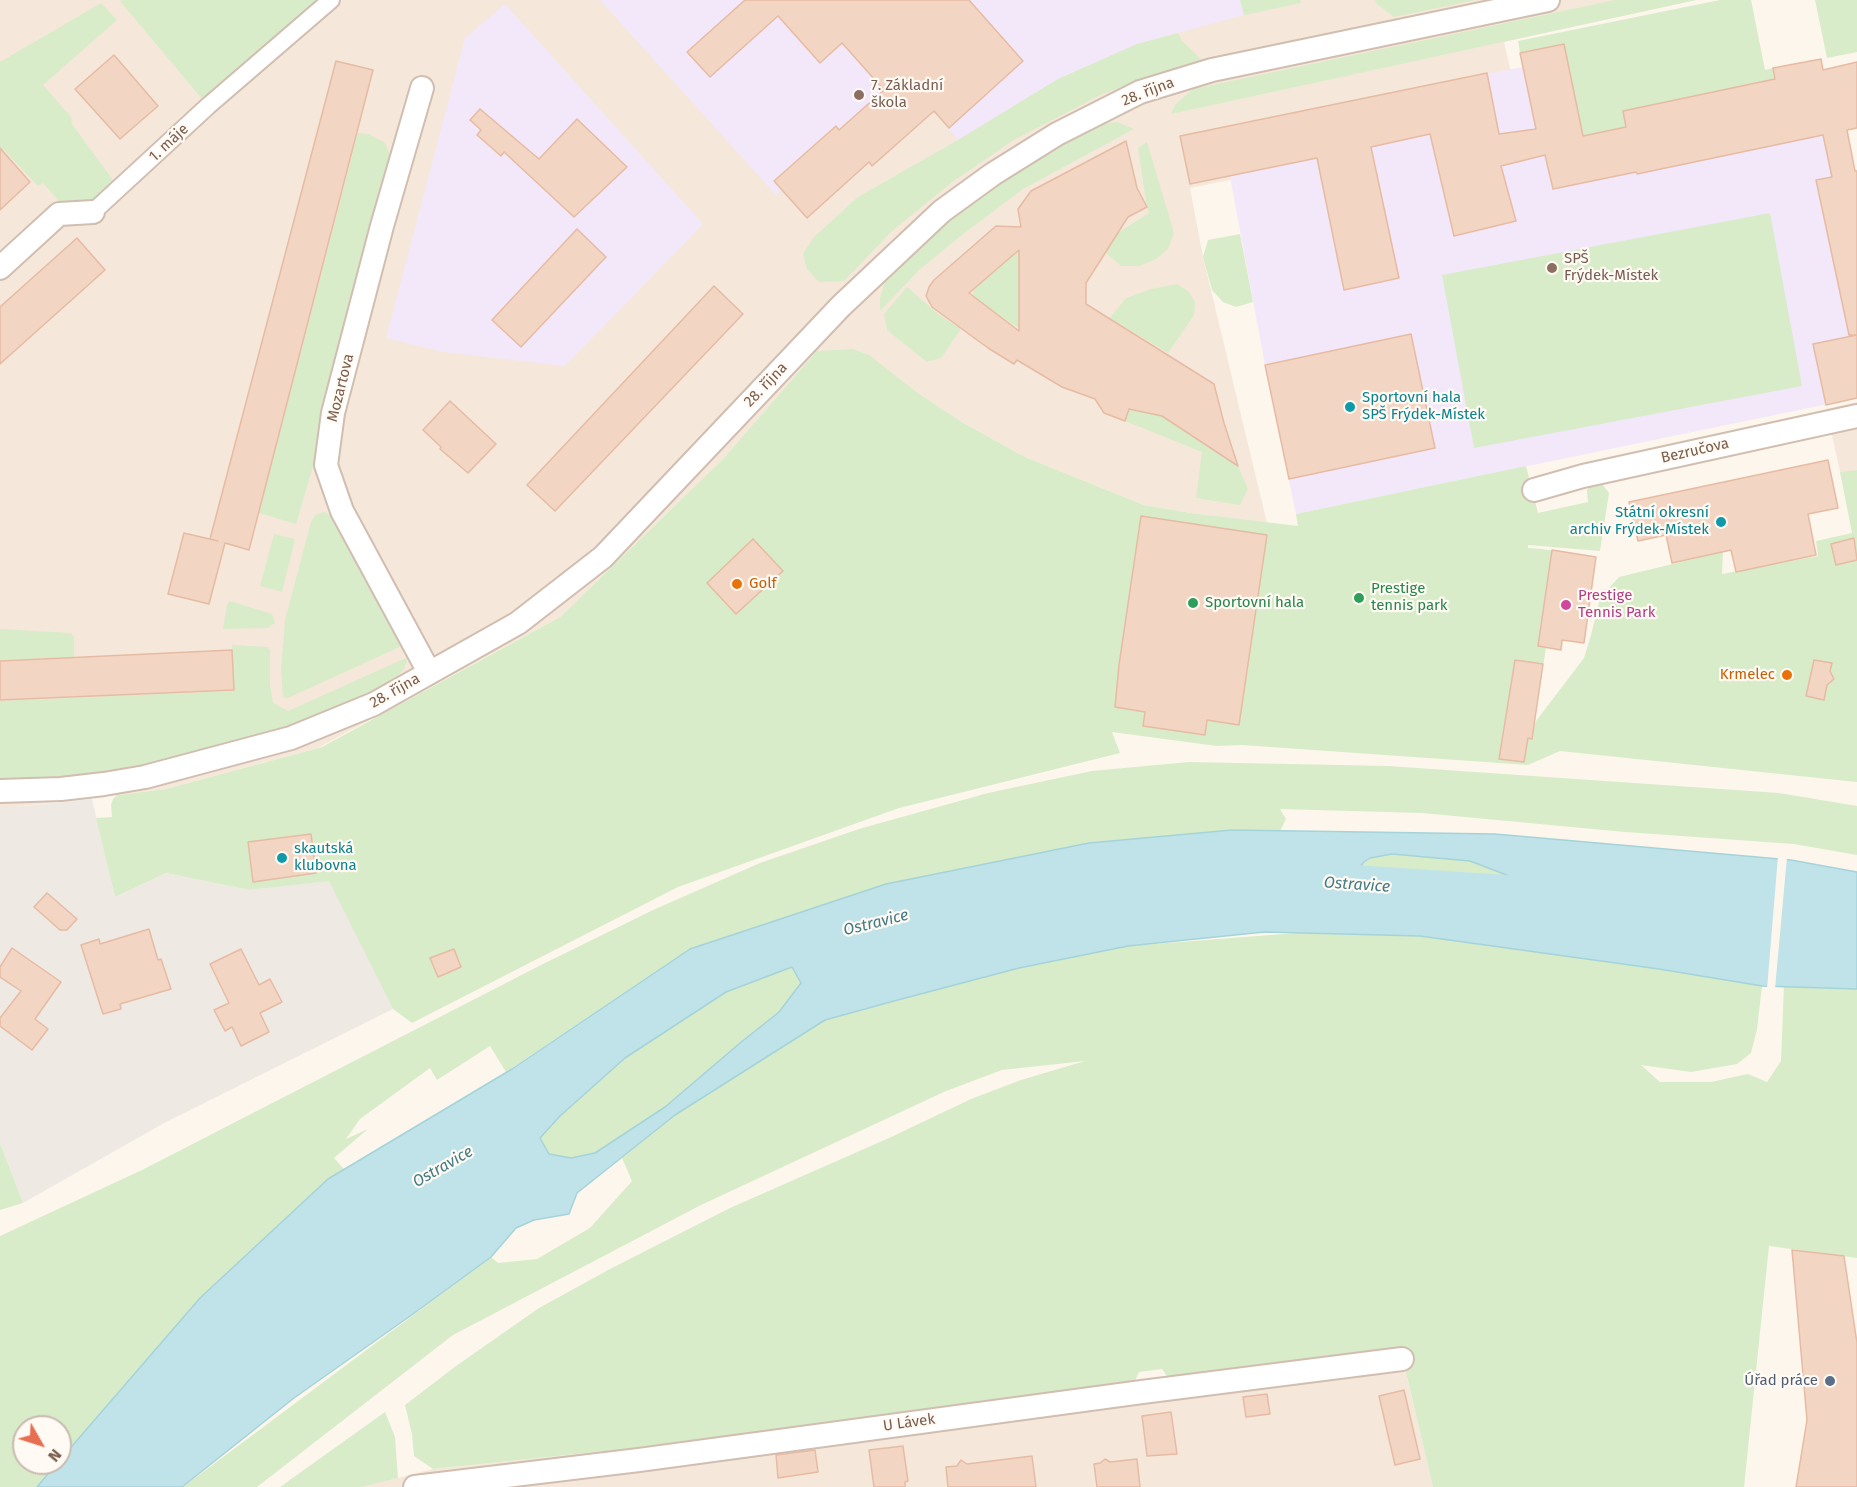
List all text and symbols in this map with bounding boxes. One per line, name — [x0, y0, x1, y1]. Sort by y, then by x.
street label: 28. října — [1119, 74, 1177, 110]
place label: 7. Základní škola — [871, 77, 943, 112]
marker: 7. Základní škola — [852, 88, 866, 102]
street label: 1. máje — [146, 120, 192, 166]
place label: SPŠ Frýdek-Místek — [1564, 250, 1658, 285]
marker: SPŠ Frýdek-Místek — [1545, 261, 1559, 275]
street label: Mozartova — [324, 352, 358, 424]
street label: 28. října — [741, 359, 791, 411]
place label: Sportovní hala SPŠ Frýdek-Místek — [1362, 389, 1485, 424]
marker: Sportovní hala SPŠ Frýdek-Místek — [1343, 400, 1357, 414]
street label: Bezručova — [1659, 434, 1731, 468]
place label: Státní okresní archiv Frýdek-Místek — [1570, 504, 1709, 539]
marker: Státní okresní archiv Frýdek-Místek — [1714, 515, 1728, 529]
place label: Golf — [749, 575, 777, 593]
marker: Golf — [730, 577, 744, 591]
place label: Prestige tennis park — [1371, 580, 1448, 615]
place label: Prestige Tennis Park — [1578, 587, 1655, 622]
marker: Prestige tennis park — [1352, 591, 1366, 605]
place label: Sportovní hala — [1205, 594, 1304, 612]
marker: Sportovní hala — [1186, 596, 1200, 610]
marker: Prestige Tennis Park — [1559, 598, 1573, 612]
place label: Krmelec — [1720, 666, 1775, 684]
marker: Krmelec — [1780, 668, 1794, 682]
street label: 28. října — [367, 670, 423, 712]
place label: skautská klubovna — [294, 840, 357, 875]
marker: skautská klubovna — [275, 851, 289, 865]
water label: Ostravice — [1323, 873, 1391, 897]
water label: Ostravice — [841, 906, 911, 940]
water label: Ostravice — [409, 1142, 477, 1192]
place label: Úřad práce — [1744, 1372, 1818, 1390]
marker: Úřad práce — [1823, 1374, 1837, 1388]
street label: U Lávek — [882, 1410, 936, 1436]
north arrow — [12, 1415, 72, 1475]
text: N — [44, 1445, 66, 1465]

